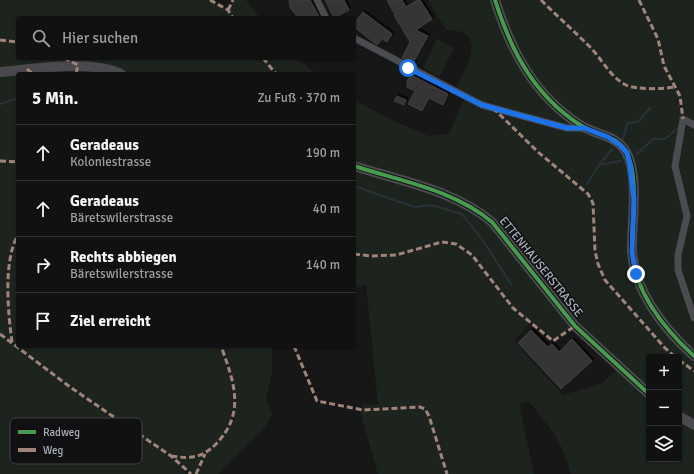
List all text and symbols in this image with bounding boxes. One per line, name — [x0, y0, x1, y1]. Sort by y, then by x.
search box — [16, 16, 356, 60]
icon: search — [30, 27, 52, 49]
text: Hier suchen — [62, 29, 138, 47]
route start — [399, 59, 417, 77]
text: 5 Min. — [32, 88, 78, 109]
text: Zu Fuß · 370 m — [257, 90, 340, 106]
text: Geradeaus — [70, 136, 139, 154]
icon: ahead — [32, 142, 54, 164]
text: 190 m — [306, 145, 340, 161]
text: Koloniestrasse — [70, 154, 151, 170]
text: Geradeaus — [70, 192, 139, 210]
icon: ahead — [32, 198, 54, 220]
text: 40 m — [313, 201, 340, 217]
text: Bäretswilerstrasse — [70, 210, 173, 226]
street label: ETTENHAUSERSTRASSE — [496, 214, 586, 320]
text: Rechts abbiegen — [70, 248, 177, 266]
icon: right — [32, 254, 54, 276]
text: 140 m — [306, 257, 340, 273]
route end — [627, 265, 645, 283]
text: Bäretswilerstrasse — [70, 266, 173, 282]
icon: arrive — [32, 310, 54, 332]
text: Ziel erreicht — [70, 312, 151, 330]
map controls — [646, 354, 682, 462]
button: + — [646, 354, 682, 390]
button: − — [646, 390, 682, 426]
legend — [10, 418, 142, 464]
text: Radweg — [43, 426, 80, 439]
button: layers — [646, 426, 682, 462]
text: Weg — [43, 444, 63, 457]

